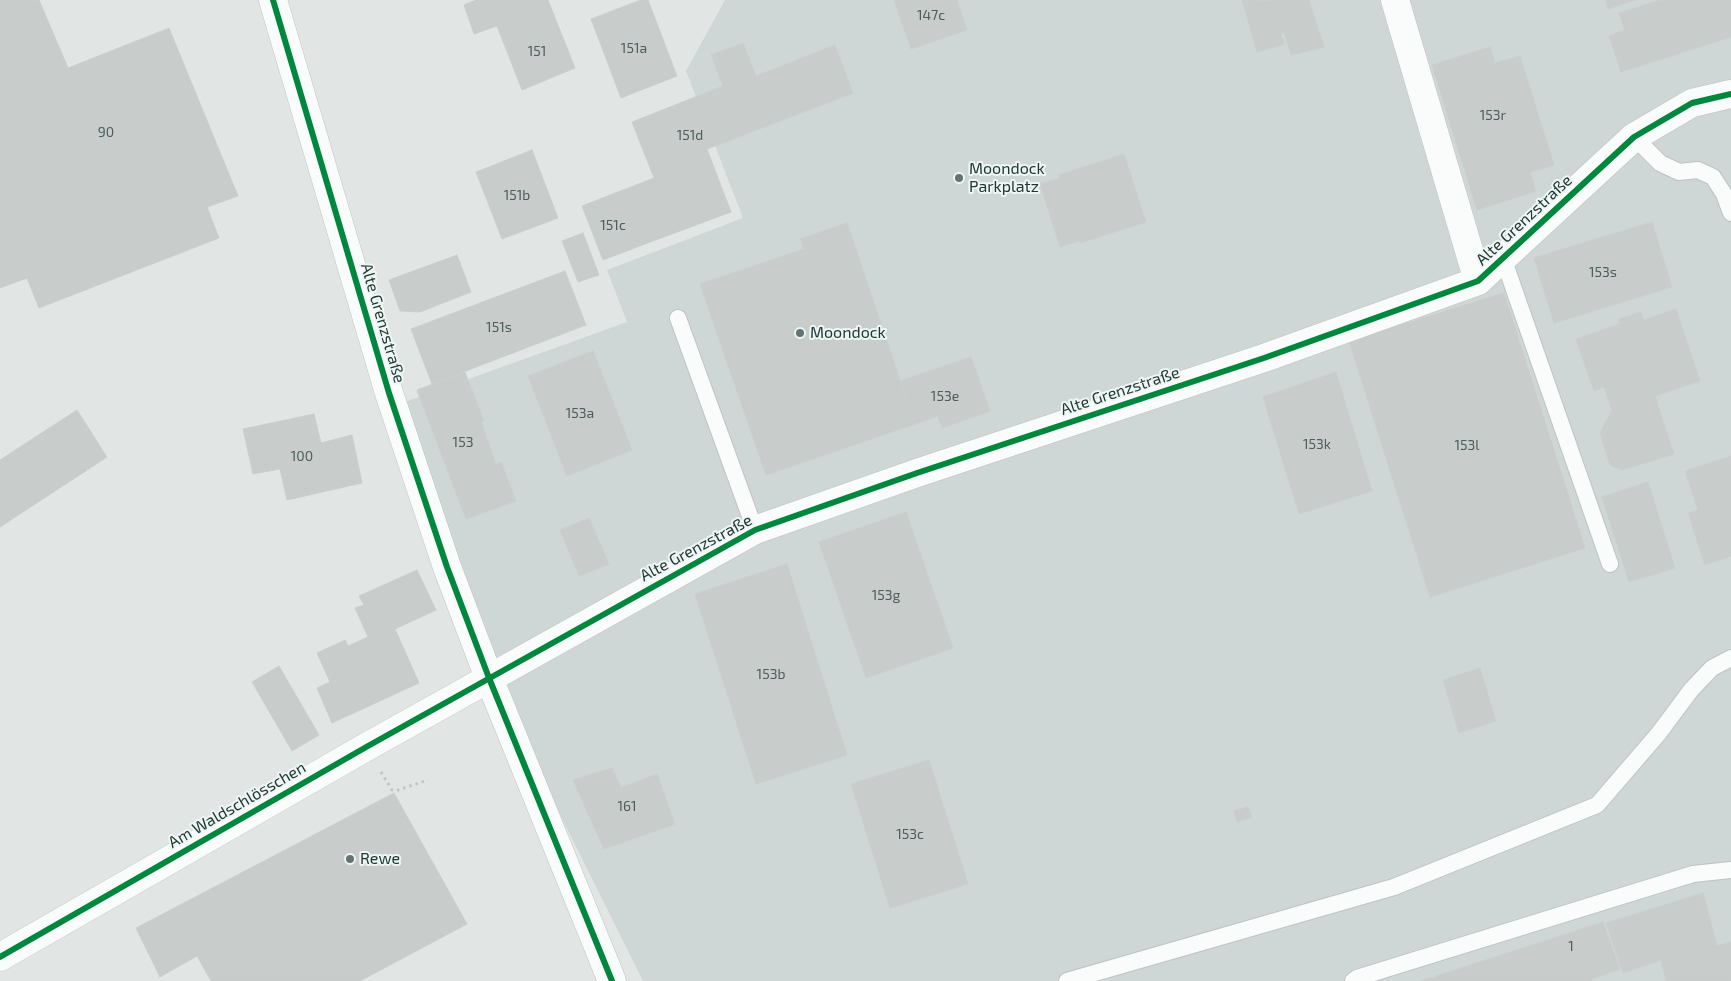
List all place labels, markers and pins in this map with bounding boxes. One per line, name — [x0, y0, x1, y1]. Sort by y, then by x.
place label: Moondock Parkplatz — [969, 159, 1045, 197]
marker: Moondock Parkplatz — [953, 172, 965, 184]
place label: Moondock — [810, 323, 886, 343]
marker: Moondock — [794, 327, 806, 339]
place label: Rewe — [360, 849, 400, 869]
marker: Rewe — [344, 853, 356, 865]

